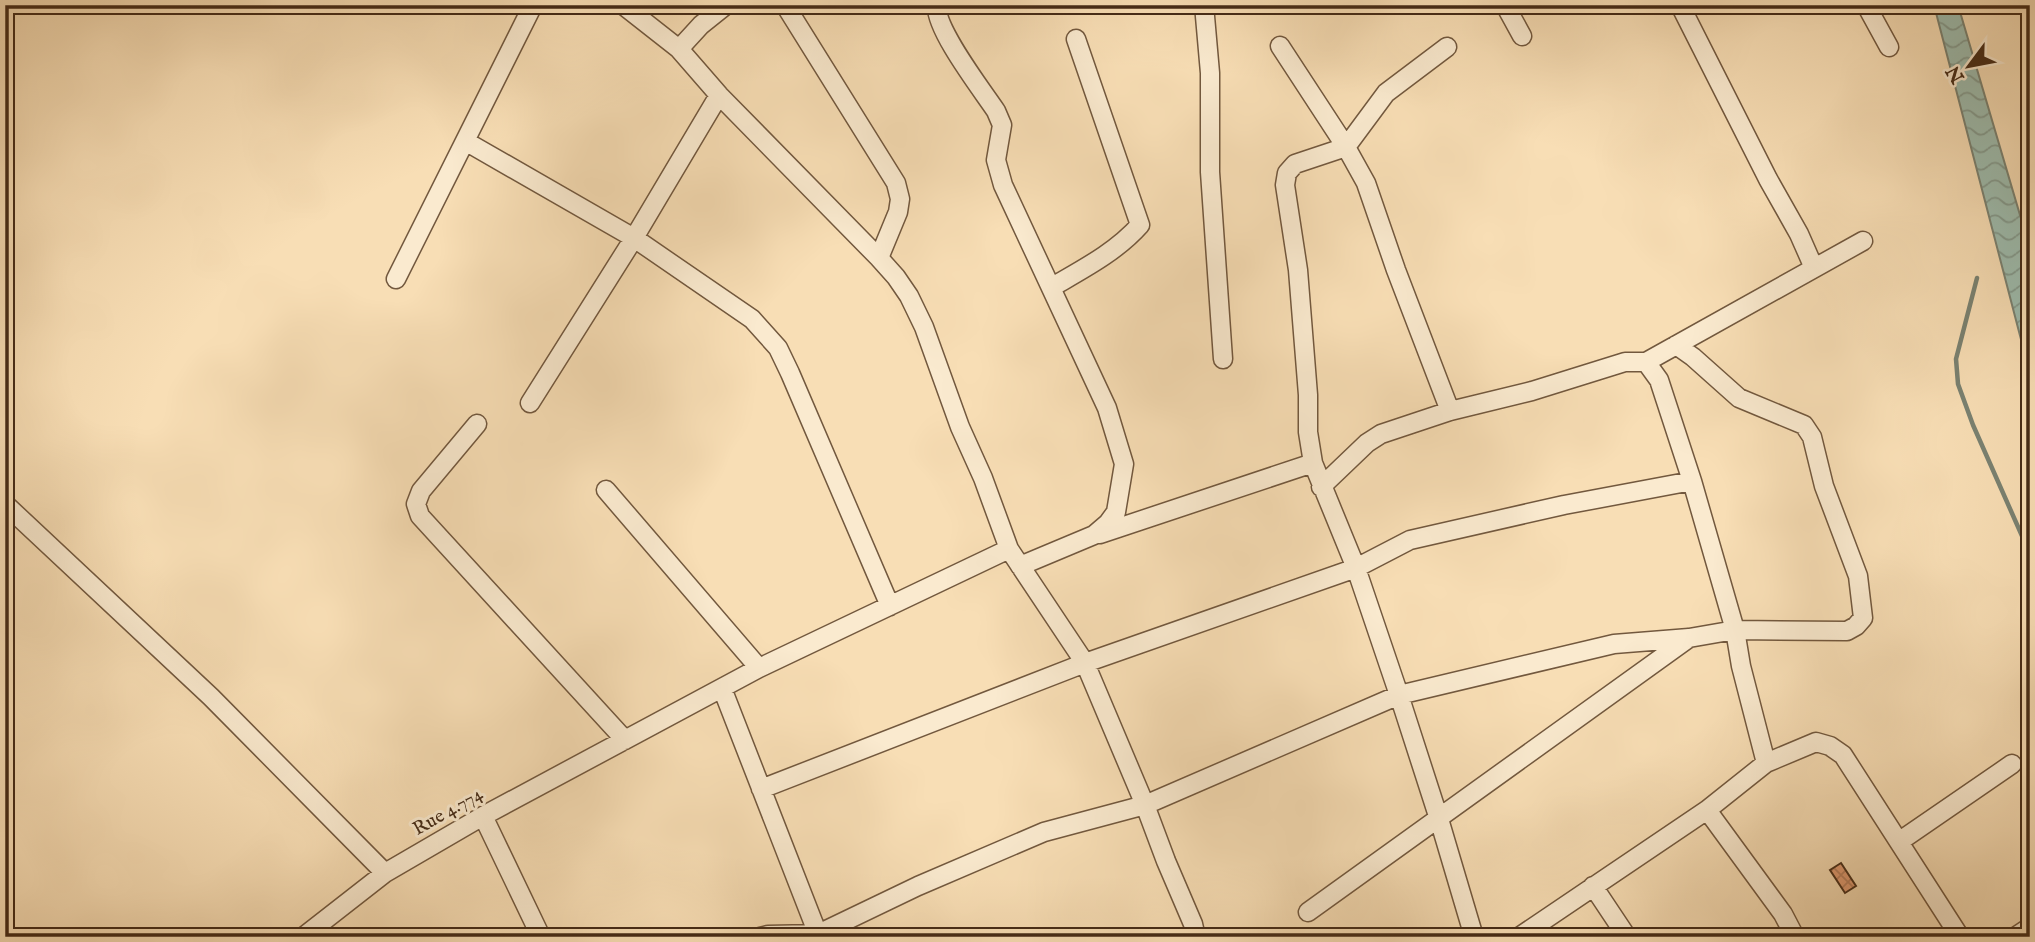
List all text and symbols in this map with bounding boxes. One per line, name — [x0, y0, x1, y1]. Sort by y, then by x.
north arrow — [1934, 32, 2004, 102]
text: N — [1941, 60, 1971, 88]
street label: Rue 4.774 — [409, 782, 488, 842]

